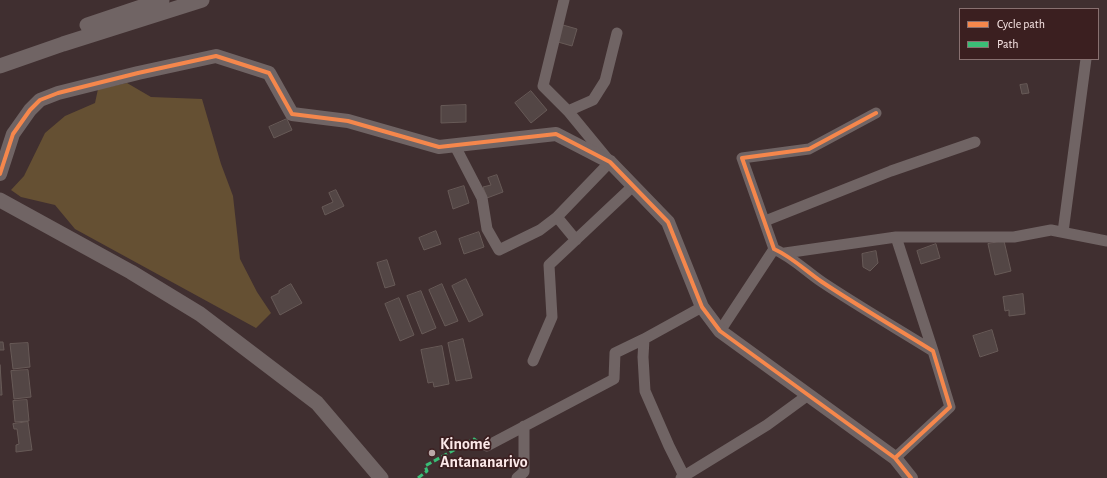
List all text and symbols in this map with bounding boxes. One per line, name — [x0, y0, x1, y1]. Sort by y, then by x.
legend — [959, 8, 1099, 60]
text: Cycle path — [997, 18, 1045, 30]
text: Path — [997, 38, 1019, 50]
place label: Kinomé Antananarivo — [440, 434, 528, 472]
marker: Kinomé Antananarivo — [427, 448, 437, 458]

